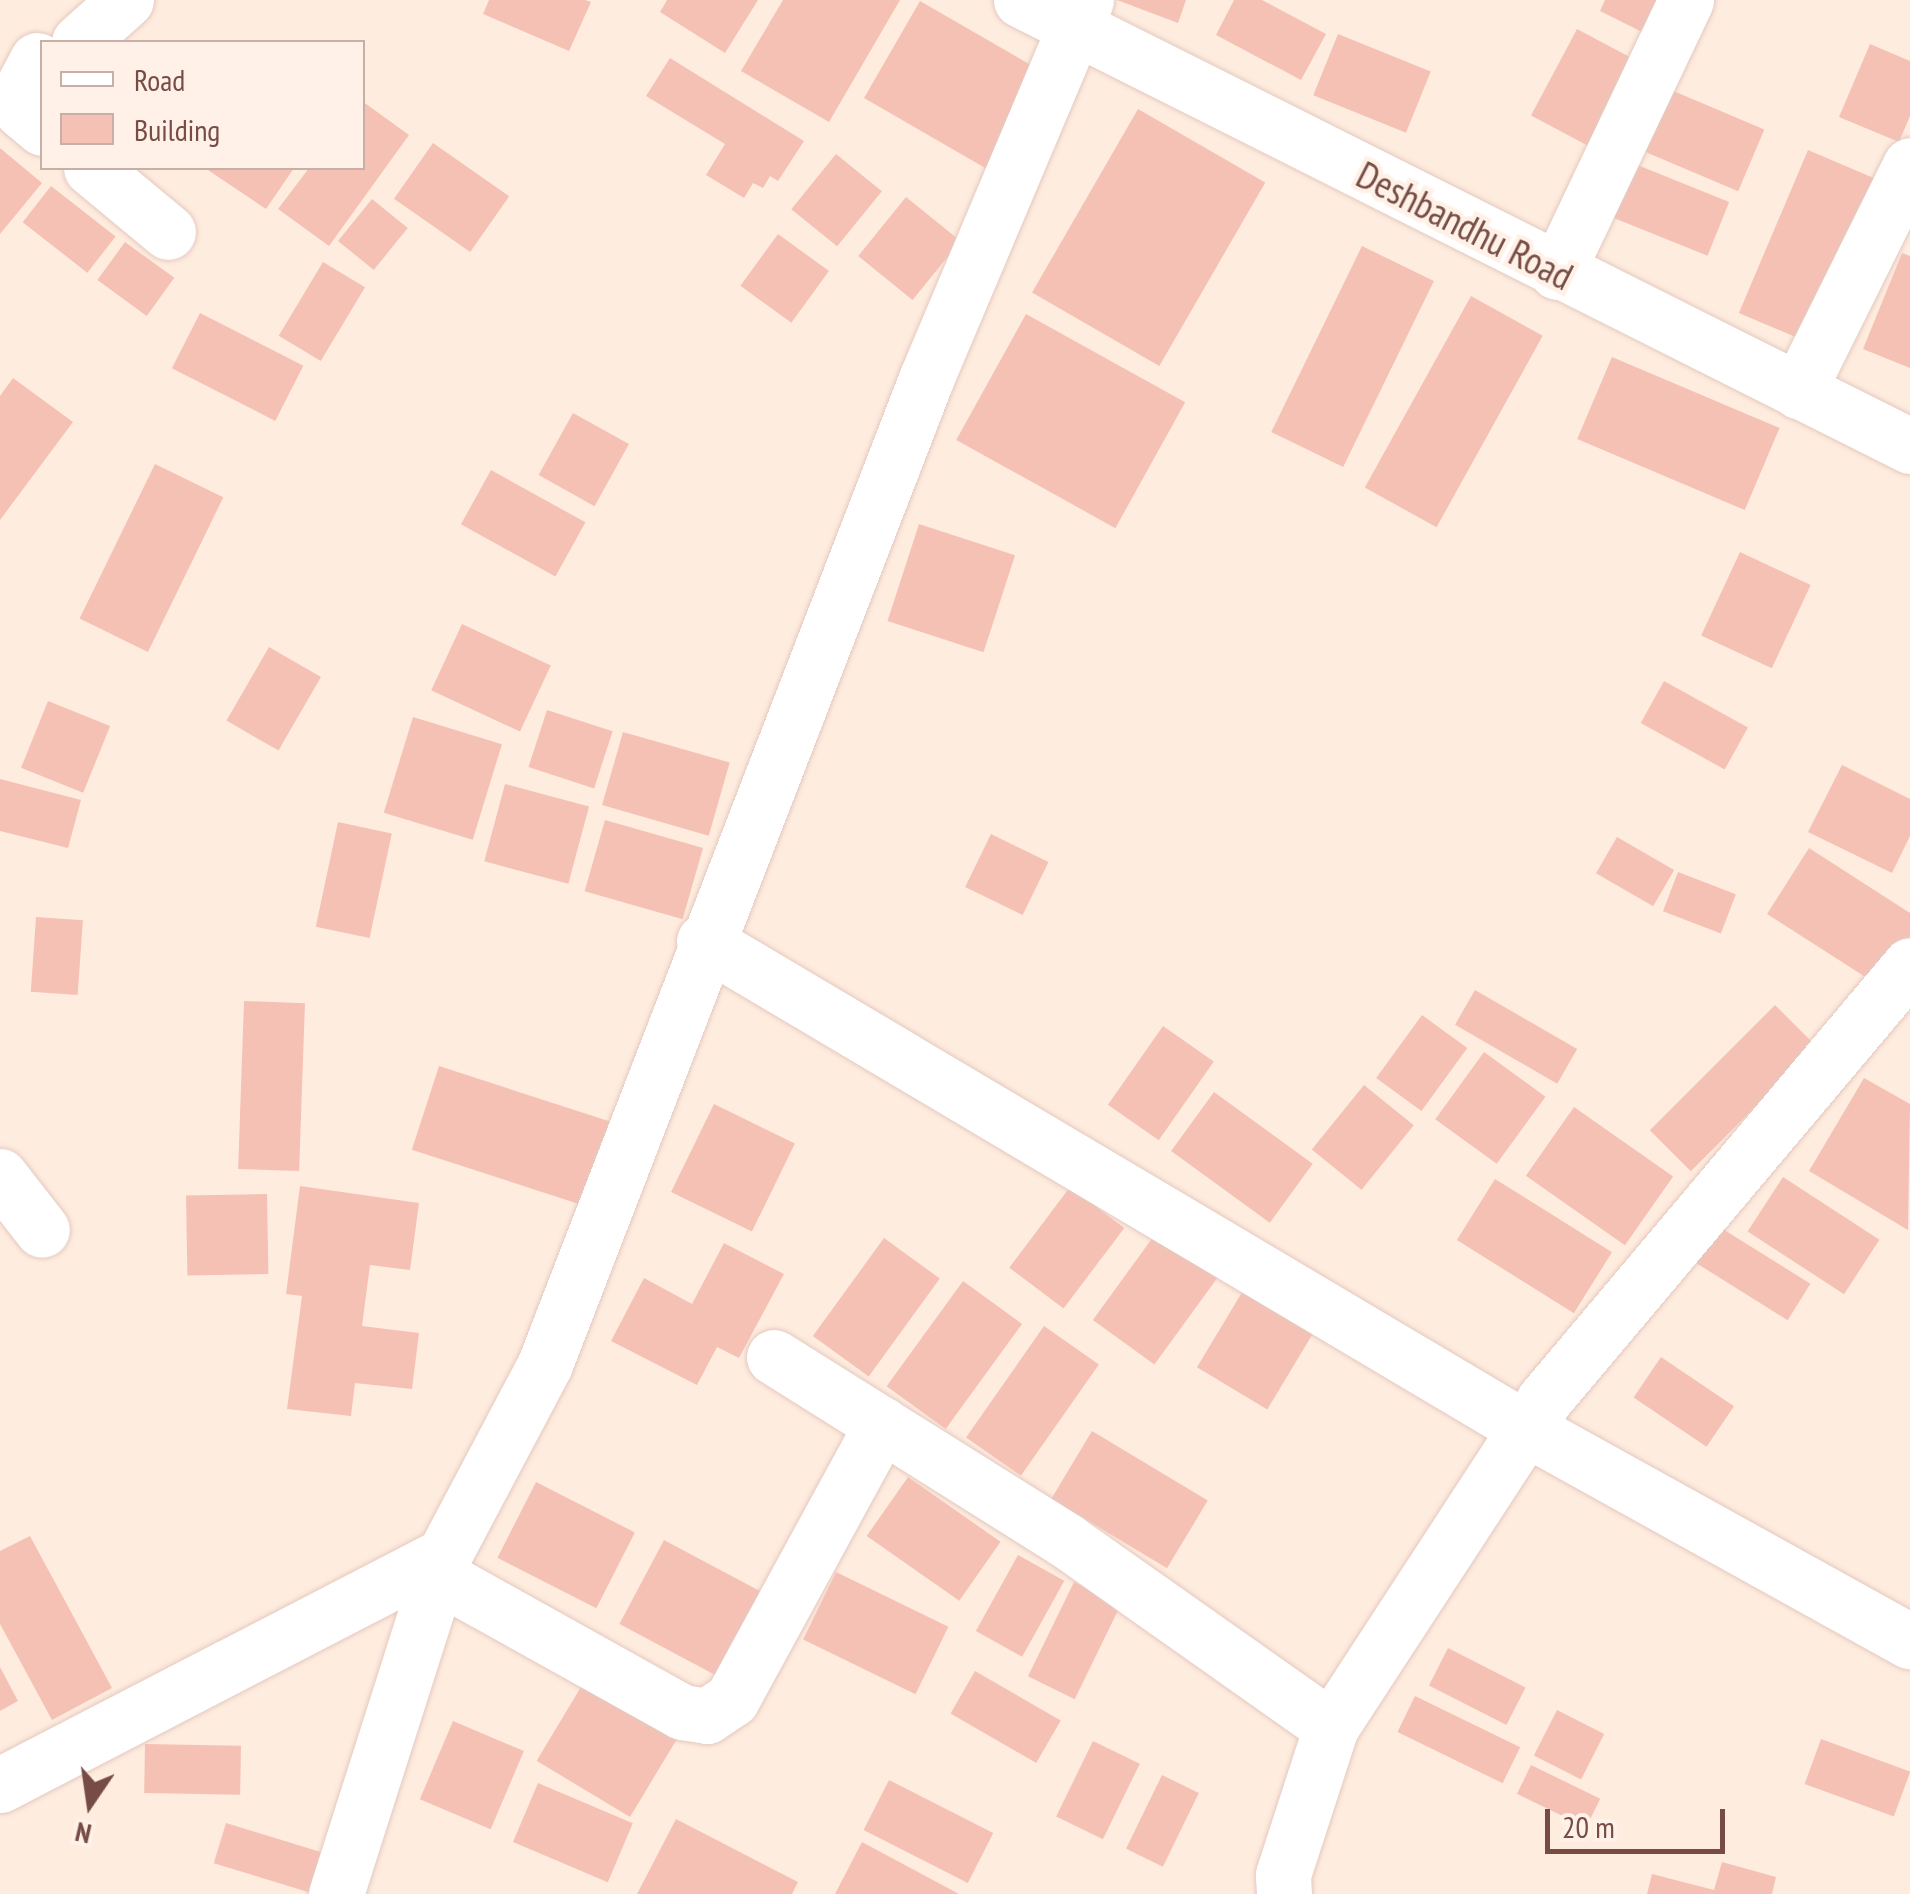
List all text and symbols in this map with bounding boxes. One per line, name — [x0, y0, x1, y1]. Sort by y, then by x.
legend — [40, 40, 365, 170]
text: Road — [134, 60, 185, 99]
text: Building — [134, 110, 220, 149]
street label: Deshbandhu Road — [1349, 151, 1581, 299]
north arrow — [40, 1754, 140, 1854]
scale bar — [1550, 1789, 1730, 1851]
text: 20 m — [1562, 1807, 1615, 1846]
text: N — [72, 1814, 95, 1853]

